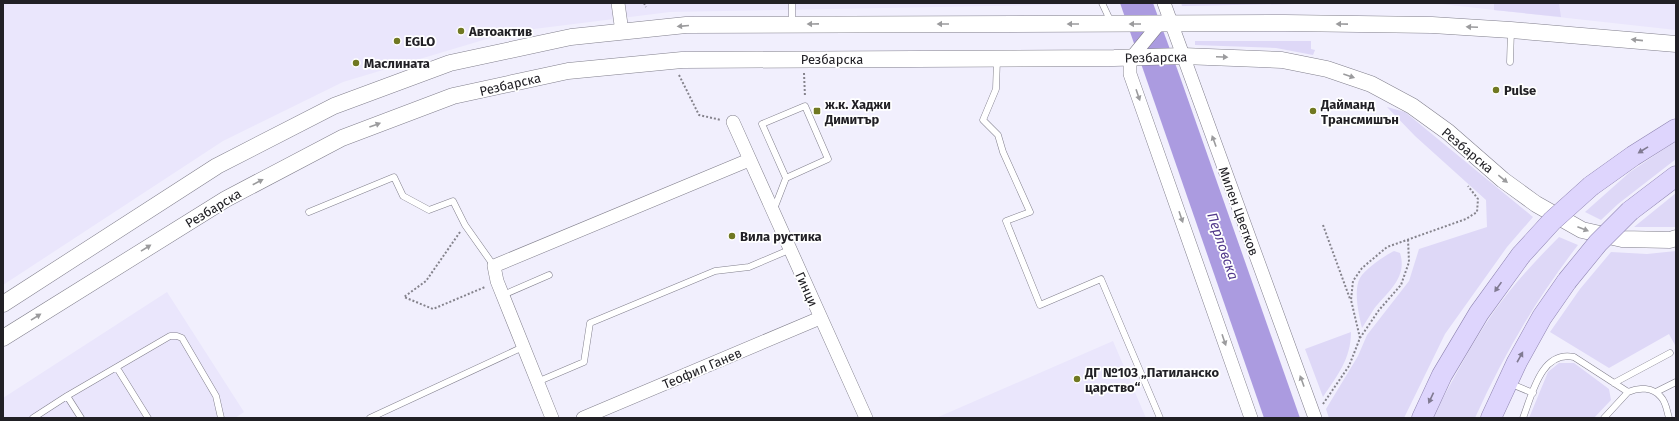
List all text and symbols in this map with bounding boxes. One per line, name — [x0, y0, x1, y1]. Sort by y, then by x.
one-way arrow — [806, 21, 819, 27]
one-way arrow — [936, 21, 949, 27]
one-way arrow — [1066, 21, 1079, 27]
one-way arrow — [1128, 21, 1141, 27]
one-way arrow — [1335, 21, 1348, 27]
one-way arrow — [677, 22, 689, 29]
place label: Автоактив — [468, 24, 532, 39]
one-way arrow — [1466, 24, 1478, 31]
marker: Автоактив — [456, 26, 466, 36]
place label: EGLO — [405, 34, 435, 49]
marker: EGLO — [392, 36, 402, 46]
one-way arrow — [1631, 37, 1643, 44]
street label: Резбарска — [1125, 49, 1187, 66]
street label: Резбарска — [801, 52, 863, 67]
one-way arrow — [1216, 54, 1228, 61]
place label: Маслината — [364, 56, 430, 71]
marker: Маслината — [351, 58, 361, 68]
street label: Резбарска — [478, 70, 542, 99]
one-way arrow — [1344, 74, 1356, 80]
place label: Pulse — [1504, 83, 1536, 98]
marker: Pulse — [1491, 85, 1501, 95]
one-way arrow — [1135, 89, 1141, 101]
place label: ж.к. Хаджи Димитър — [824, 97, 891, 127]
place label: Дайманд Трансмишън — [1320, 97, 1399, 127]
marker: ж.к. Хаджи Димитър — [812, 106, 822, 116]
marker: Дайманд Трансмишън — [1308, 106, 1318, 116]
one-way arrow — [369, 122, 381, 128]
street label: Резбарска — [1439, 125, 1496, 176]
one-way arrow — [1210, 135, 1216, 147]
one-way arrow — [1638, 146, 1648, 154]
street label: Милен Цветков — [1215, 165, 1262, 258]
one-way arrow — [1497, 174, 1508, 183]
one-way arrow — [252, 179, 264, 185]
street label: Резбарска — [183, 186, 244, 231]
water label: Перловска — [1203, 210, 1242, 282]
one-way arrow — [1178, 212, 1184, 224]
one-way arrow — [1577, 226, 1589, 232]
place label: Вила рустика — [740, 229, 822, 244]
marker: Вила рустика — [727, 231, 737, 241]
one-way arrow — [141, 245, 152, 252]
street label: Гинци — [792, 269, 821, 309]
one-way arrow — [1494, 281, 1502, 292]
one-way arrow — [31, 313, 41, 321]
one-way arrow — [1221, 334, 1227, 346]
street label: Теофил Ганев — [660, 345, 744, 392]
one-way arrow — [1516, 351, 1523, 363]
place label: ДГ №103 „Патиланско царство“ — [1084, 365, 1219, 395]
marker: ДГ №103 „Патиланско царство“ — [1072, 374, 1082, 384]
one-way arrow — [1298, 375, 1304, 387]
one-way arrow — [1428, 392, 1434, 404]

